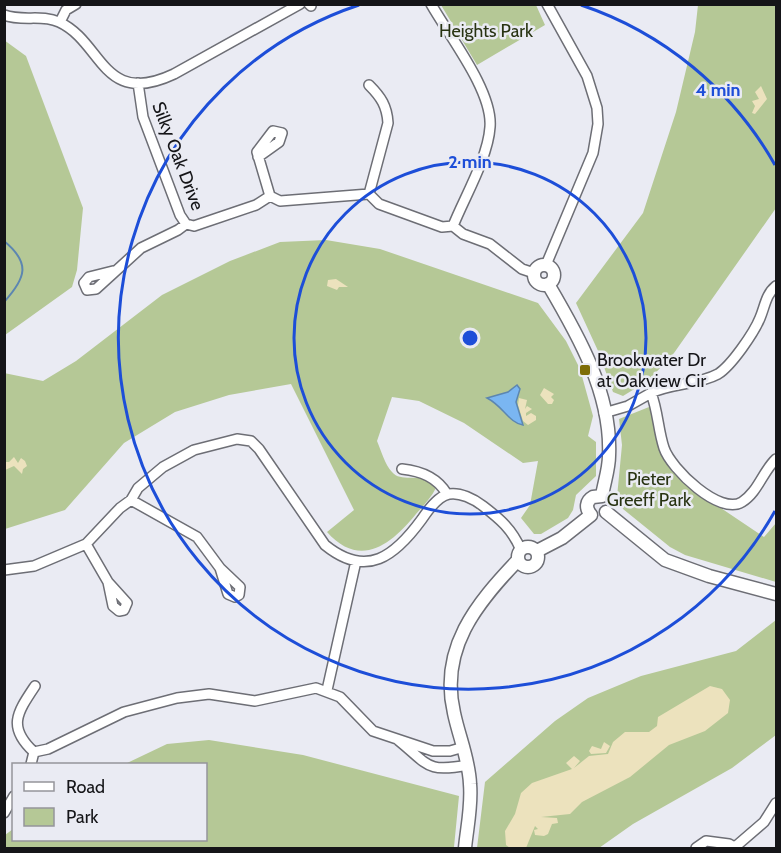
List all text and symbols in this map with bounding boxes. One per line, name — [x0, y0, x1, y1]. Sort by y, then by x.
park label: Heights Park — [439, 20, 534, 42]
text: 4 min — [695, 79, 741, 101]
street label: Silky Oak Drive — [147, 99, 209, 213]
text: 2 min — [448, 151, 492, 173]
centre of rings — [460, 328, 480, 348]
place label: Brookwater Dr at Oakview Cir — [597, 349, 706, 392]
marker: Brookwater Dr at Oakview Cir — [578, 363, 592, 377]
park label: Pieter Greeff Park — [607, 468, 692, 511]
legend — [12, 763, 207, 841]
text: Road — [66, 776, 105, 798]
text: Park — [66, 806, 99, 828]

